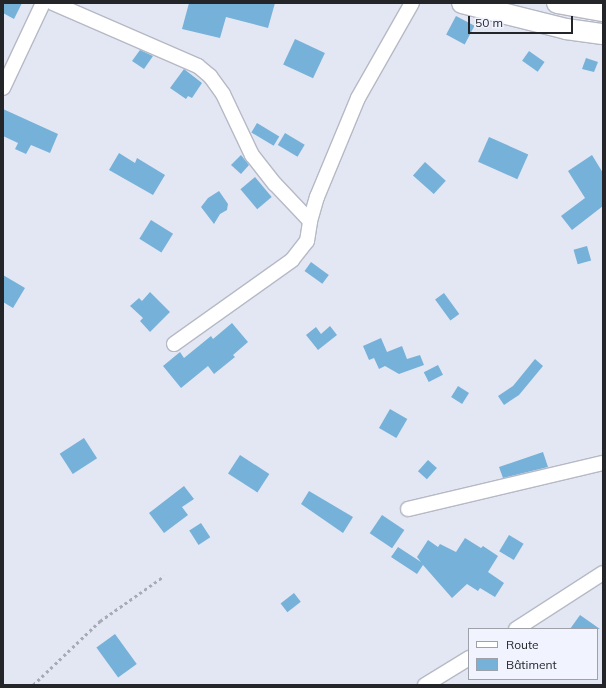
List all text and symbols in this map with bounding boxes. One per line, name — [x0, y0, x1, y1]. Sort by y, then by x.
scale bar — [470, 8, 575, 34]
text: 50 m — [475, 15, 503, 30]
legend — [468, 628, 598, 680]
text: Route — [506, 637, 539, 652]
text: Bâtiment — [506, 657, 557, 672]

